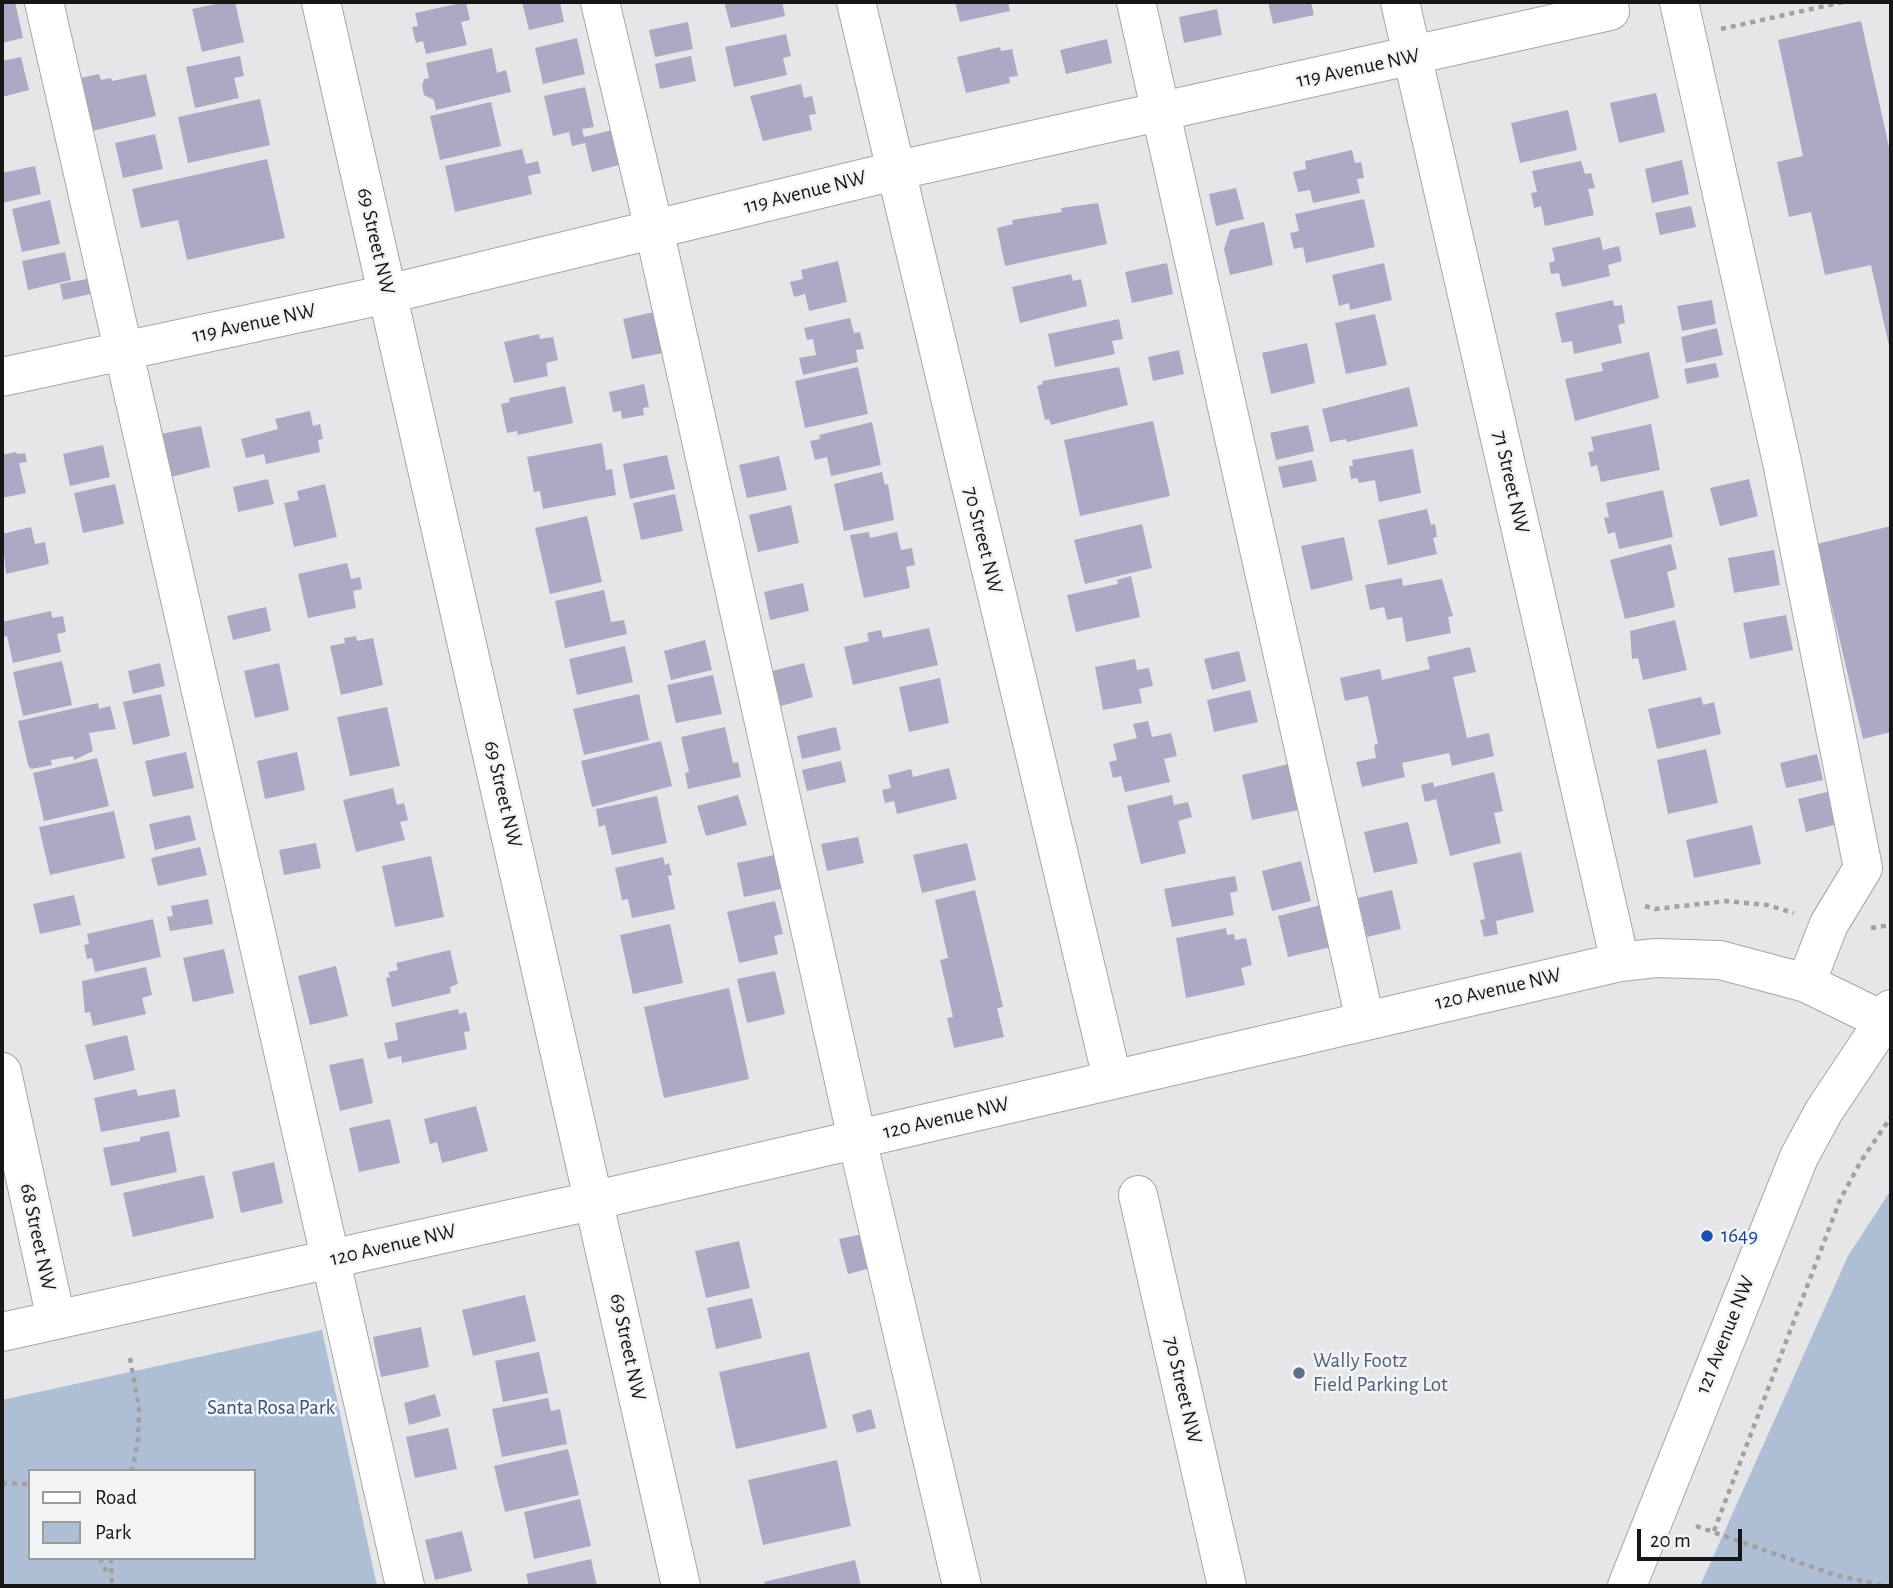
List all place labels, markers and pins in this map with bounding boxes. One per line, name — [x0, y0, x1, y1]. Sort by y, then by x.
place label: 1649 — [1721, 1223, 1758, 1249]
marker: 1649 — [1699, 1228, 1715, 1244]
place label: Wally Footz Field Parking Lot — [1313, 1348, 1448, 1398]
marker: Wally Footz Field Parking Lot — [1291, 1365, 1307, 1381]

